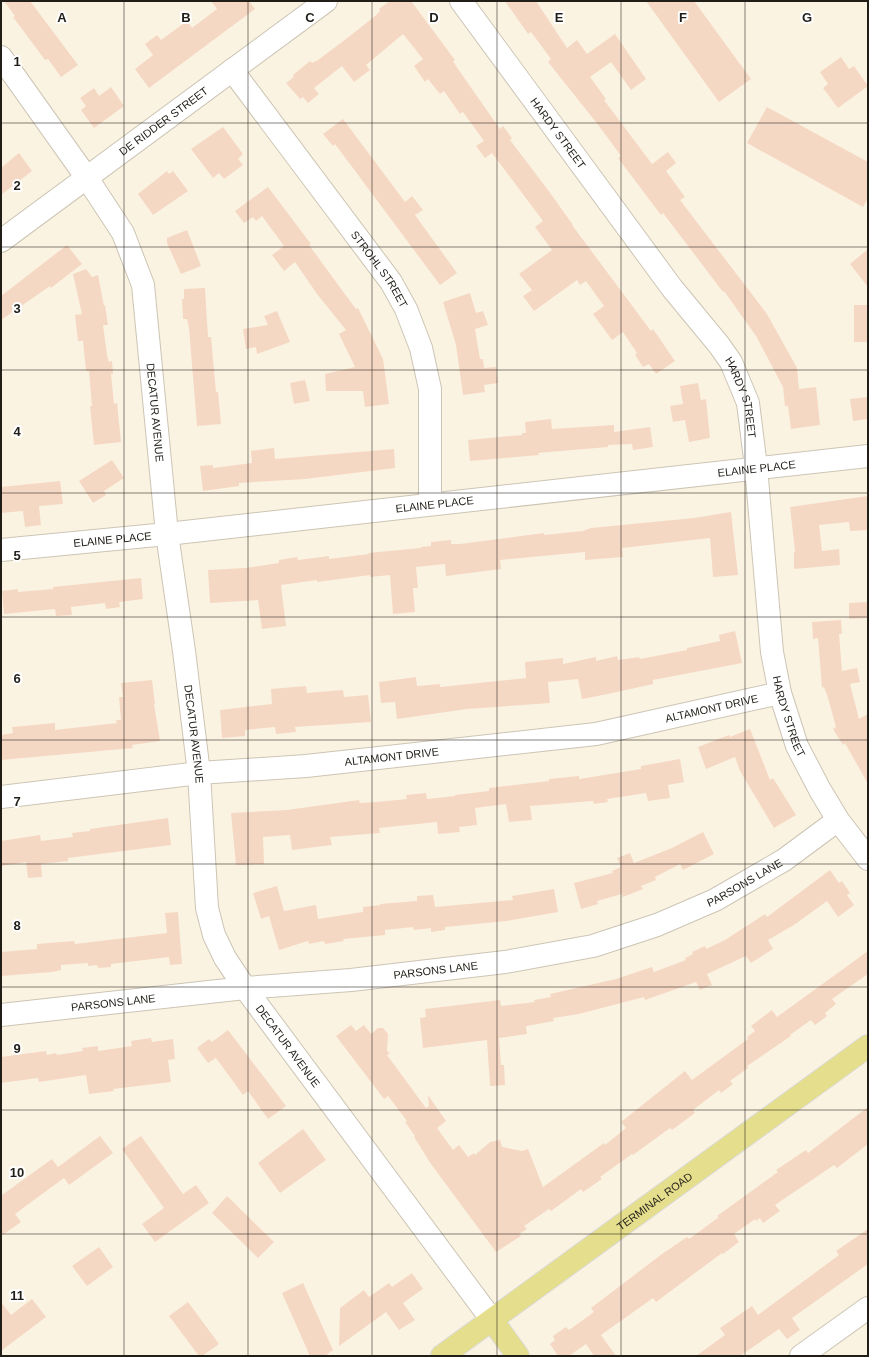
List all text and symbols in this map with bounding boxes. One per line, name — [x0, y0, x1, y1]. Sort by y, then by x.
text: A — [57, 10, 67, 25]
text: B — [181, 10, 191, 25]
text: C — [305, 10, 315, 25]
text: D — [429, 10, 439, 25]
text: E — [555, 10, 564, 25]
text: F — [679, 10, 687, 25]
text: G — [802, 10, 812, 25]
text: 1 — [13, 54, 21, 69]
street label: DE RIDDER STREET — [117, 84, 210, 158]
street label: HARDY STREET — [528, 95, 588, 171]
text: 2 — [13, 178, 21, 193]
street label: STROHL STREET — [349, 228, 410, 310]
text: 3 — [13, 301, 21, 316]
street label: HARDY STREET — [723, 354, 758, 439]
street label: DECATUR AVENUE — [145, 362, 166, 463]
text: 4 — [13, 424, 21, 439]
street label: ELAINE PLACE — [717, 458, 796, 479]
street label: ELAINE PLACE — [395, 494, 474, 515]
street label: ELAINE PLACE — [73, 530, 152, 549]
text: 5 — [13, 548, 21, 563]
text: 6 — [13, 671, 21, 686]
street label: HARDY STREET — [771, 674, 808, 759]
street label: DECATUR AVENUE — [182, 684, 206, 784]
street label: ALTAMONT DRIVE — [664, 692, 759, 724]
street label: ALTAMONT DRIVE — [344, 745, 440, 768]
text: 7 — [13, 794, 21, 809]
street label: PARSONS LANE — [705, 856, 784, 909]
text: 8 — [13, 918, 21, 933]
street label: PARSONS LANE — [393, 959, 478, 981]
street label: PARSONS LANE — [70, 992, 156, 1013]
street label: DECATUR AVENUE — [254, 1002, 323, 1089]
text: 9 — [13, 1041, 21, 1056]
text: 10 — [10, 1165, 24, 1180]
street label: TERMINAL ROAD — [615, 1170, 695, 1233]
text: 11 — [10, 1288, 24, 1303]

